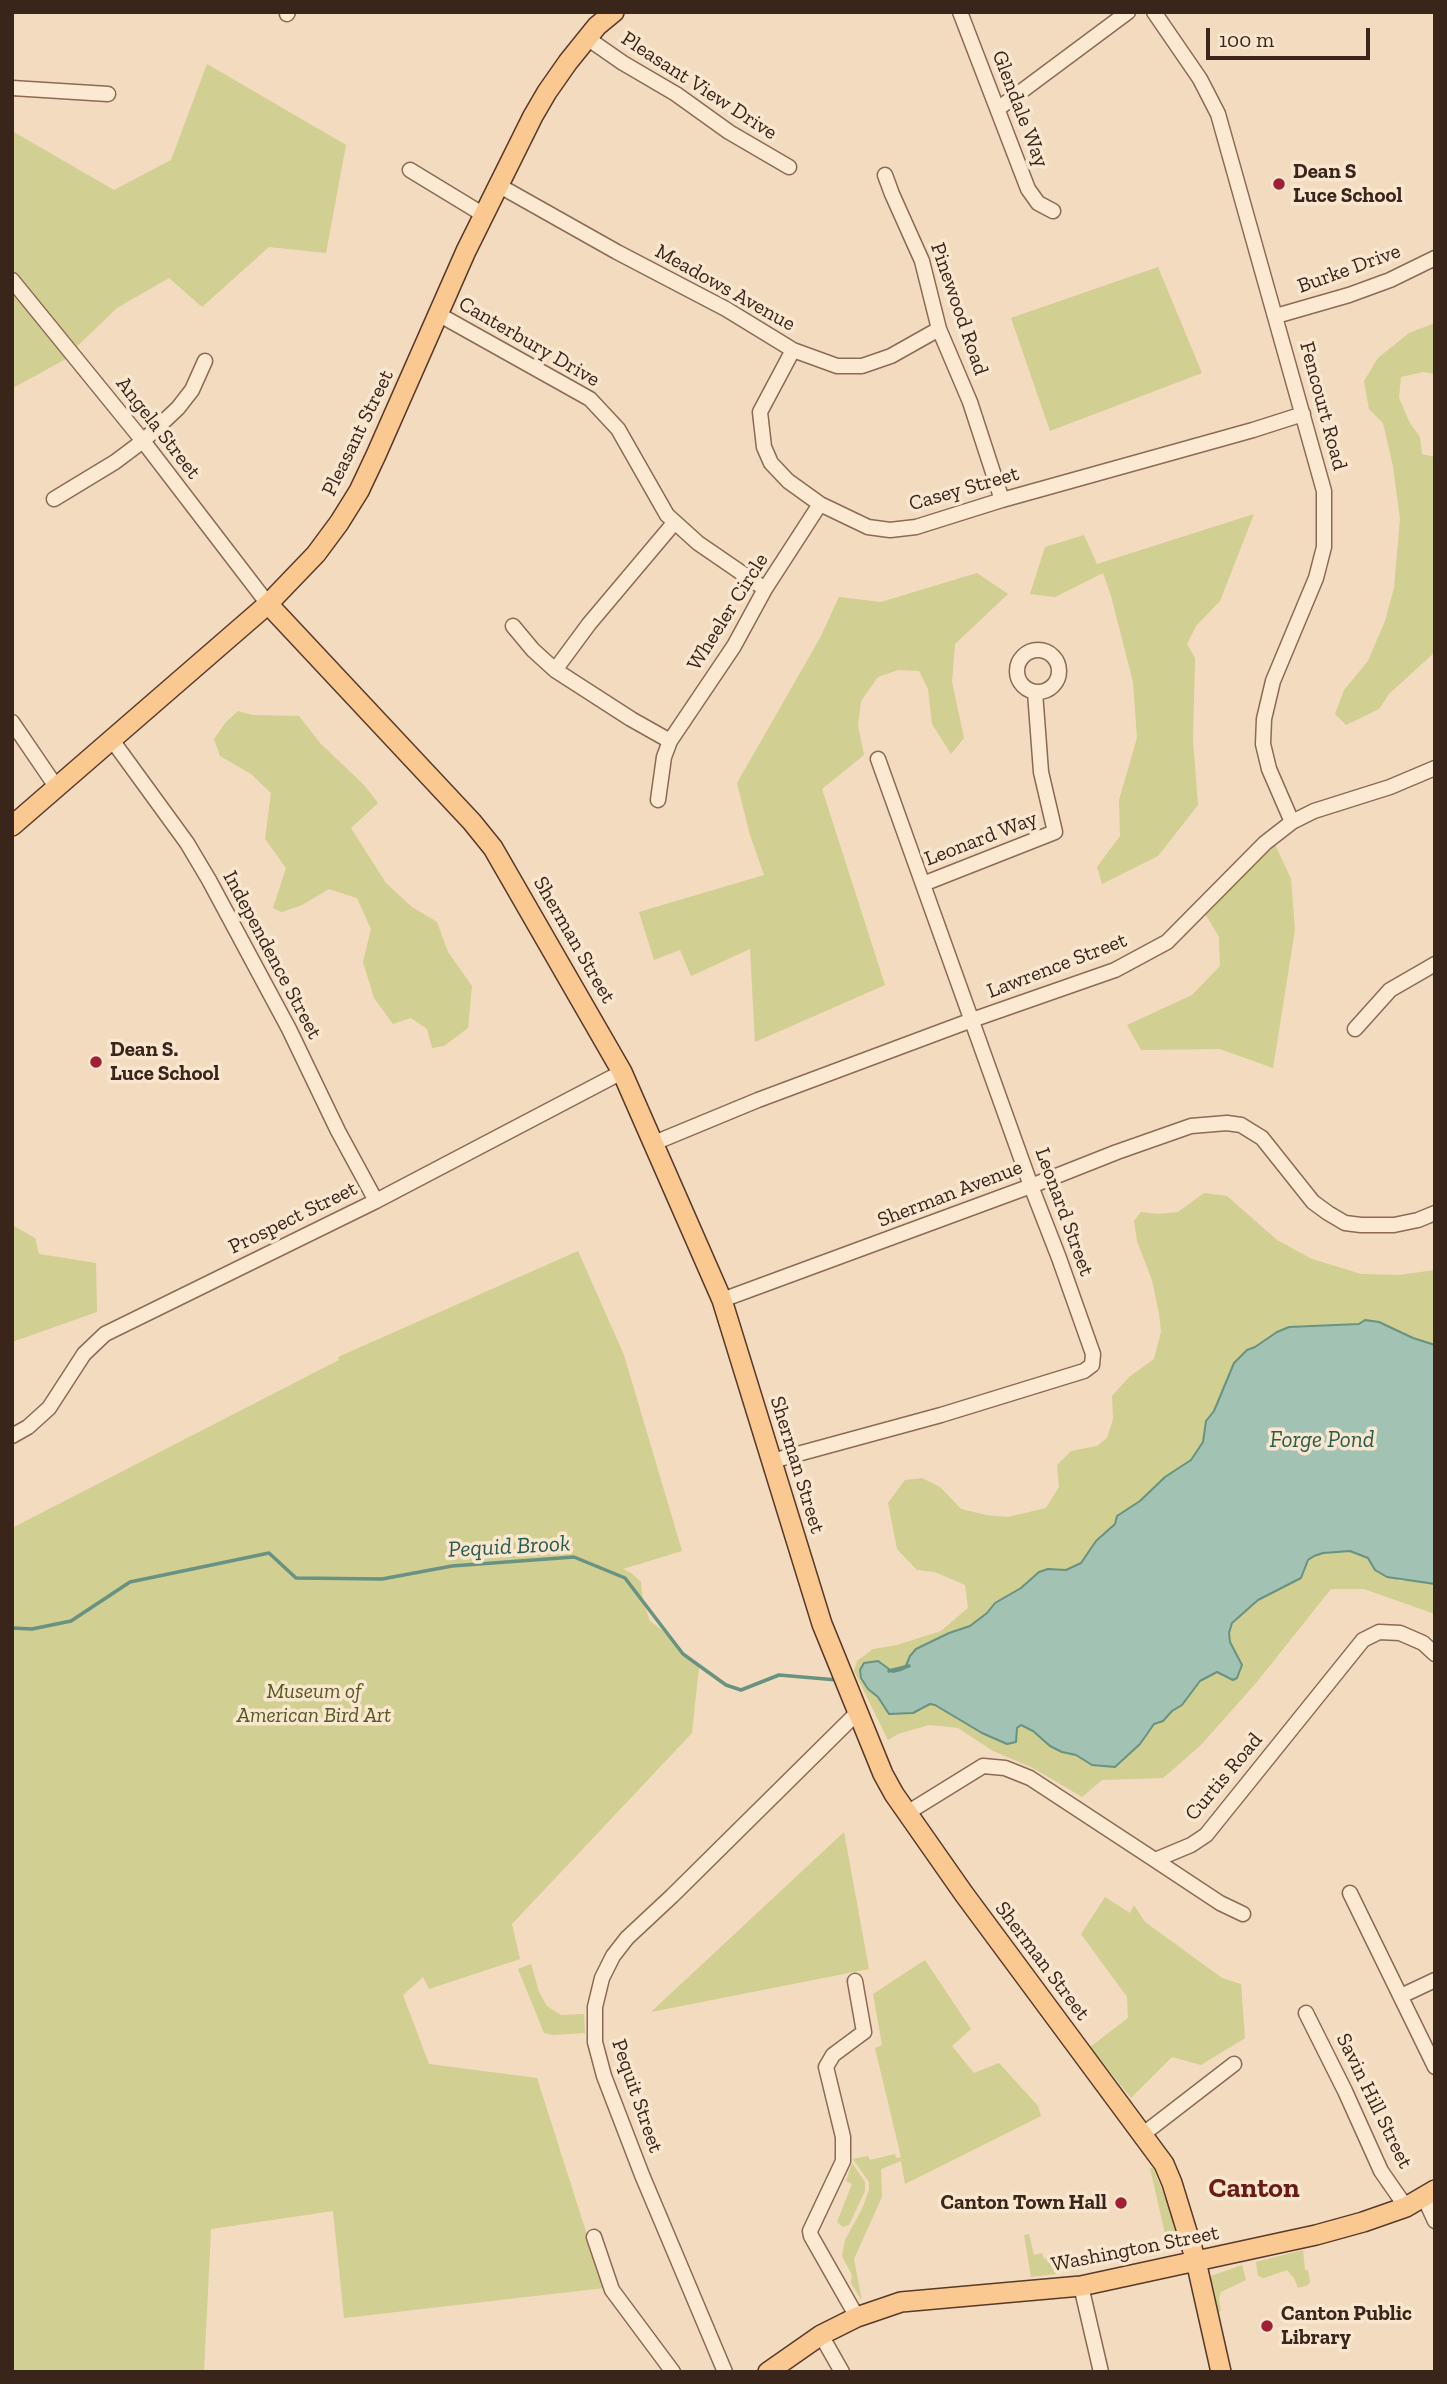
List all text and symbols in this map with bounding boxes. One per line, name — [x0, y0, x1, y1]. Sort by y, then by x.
scale bar — [1209, 14, 1374, 58]
street label: Pleasant View Drive — [616, 26, 782, 146]
text: 100 m — [1219, 27, 1274, 52]
street label: Glendale Way — [986, 47, 1054, 171]
place label: Dean S Luce School — [1293, 159, 1403, 209]
marker: Dean S Luce School — [1271, 176, 1287, 192]
street label: Meadows Avenue — [650, 239, 800, 337]
street label: Pinewood Road — [925, 239, 993, 379]
street label: Burke Drive — [1294, 239, 1404, 299]
street label: Canterbury Drive — [454, 291, 604, 393]
street label: Fencourt Road — [1294, 339, 1352, 473]
street label: Pleasant Street — [317, 366, 399, 500]
street label: Angela Street — [110, 372, 206, 484]
street label: Casey Street — [906, 461, 1022, 517]
street label: Wheeler Circle — [682, 549, 774, 675]
street label: Leonard Way — [921, 806, 1041, 872]
street label: Independence Street — [217, 867, 327, 1043]
street label: Sherman Street — [528, 872, 620, 1008]
street label: Lawrence Street — [984, 928, 1130, 1004]
place label: Dean S. Luce School — [110, 1037, 220, 1087]
marker: Dean S. Luce School — [88, 1054, 104, 1070]
street label: Leonard Street — [1029, 1144, 1099, 1280]
street label: Sherman Avenue — [874, 1155, 1026, 1233]
street label: Prospect Street — [225, 1176, 361, 1260]
street label: Sherman Street — [764, 1393, 830, 1537]
water label: Forge Pond — [1269, 1426, 1375, 1454]
water label: Pequid Brook — [447, 1530, 571, 1564]
park label: Museum of American Bird Art — [237, 1679, 391, 1729]
street label: Curtis Road — [1180, 1728, 1268, 1826]
street label: Sherman Street — [989, 1897, 1095, 2025]
street label: Savin Hill Street — [1330, 2029, 1418, 2173]
street label: Pequit Street — [606, 2036, 668, 2156]
district label: Canton — [1208, 2172, 1300, 2206]
place label: Canton Town Hall — [940, 2190, 1107, 2216]
marker: Canton Town Hall — [1113, 2195, 1129, 2211]
street label: Washington Street — [1049, 2220, 1221, 2278]
place label: Canton Public Library — [1281, 2301, 1412, 2351]
marker: Canton Public Library — [1259, 2318, 1275, 2334]

